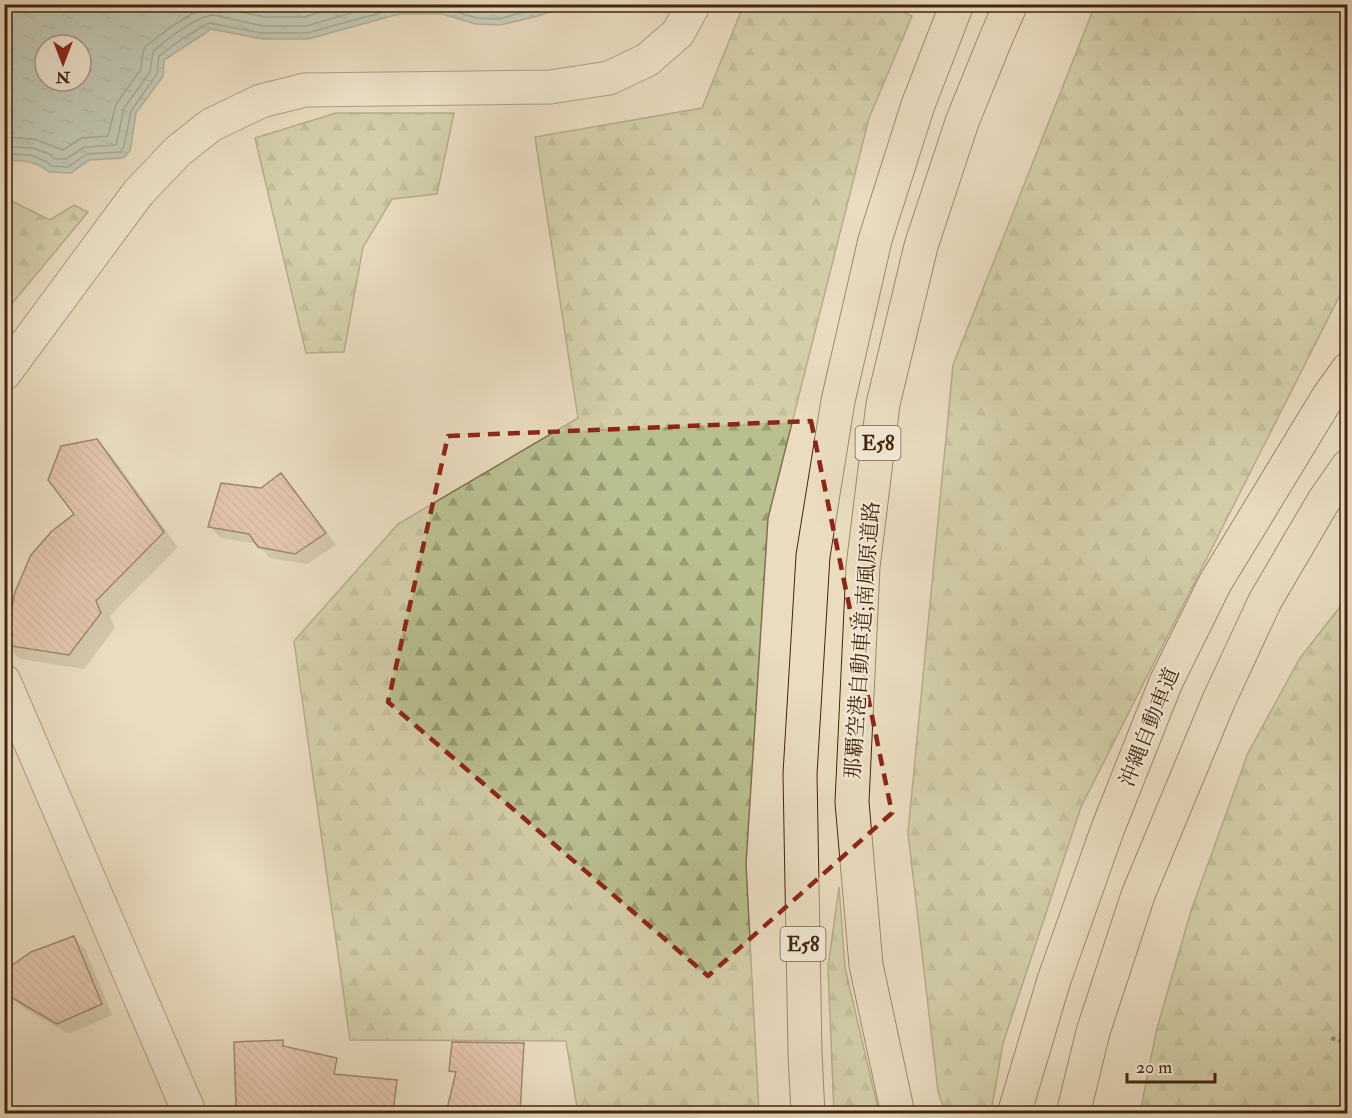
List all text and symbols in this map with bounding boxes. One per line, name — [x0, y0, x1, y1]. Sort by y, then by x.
north arrow — [33, 33, 93, 93]
text: N — [55, 67, 71, 87]
road number: E58 — [856, 426, 900, 460]
street label: 那覇空港自動車道;南風原道路 — [839, 500, 886, 780]
street label: 沖縄自動車道 — [1113, 664, 1186, 791]
road number: E58 — [780, 927, 826, 961]
scale bar — [1127, 1046, 1216, 1084]
text: 20 m — [1136, 1056, 1172, 1079]

